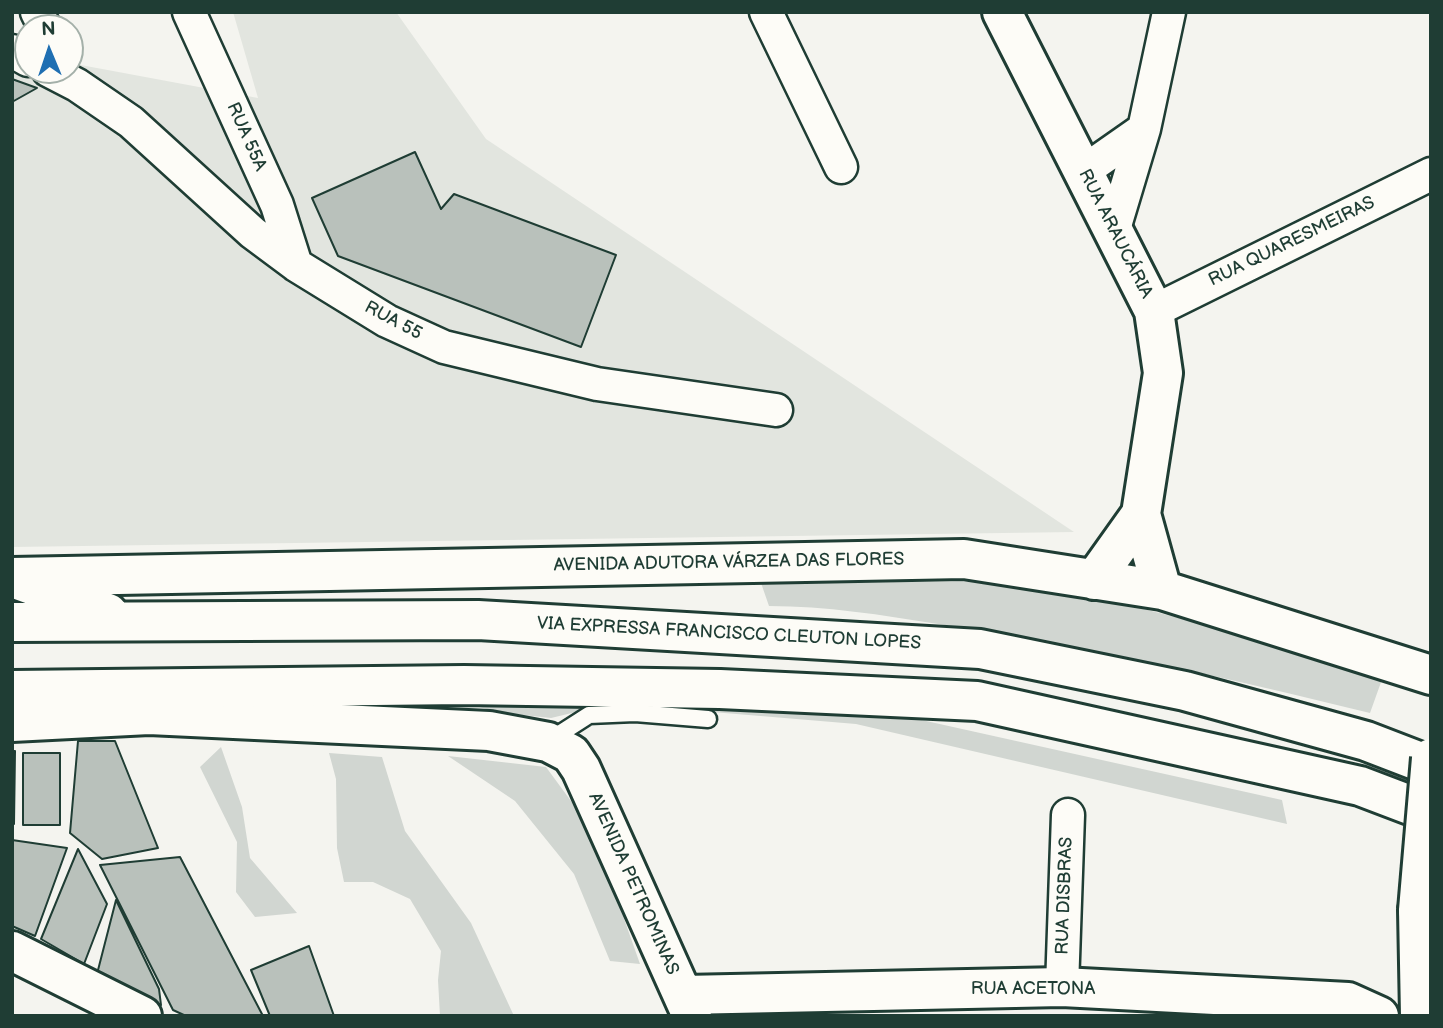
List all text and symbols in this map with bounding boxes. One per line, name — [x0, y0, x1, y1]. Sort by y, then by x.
north arrow — [14, 14, 84, 84]
text: N — [41, 18, 56, 41]
street label: RUA 55A — [221, 99, 271, 175]
street label: RUA ARAUCÁRIA — [1073, 166, 1157, 302]
street label: RUA QUARESMEIRAS — [1205, 192, 1379, 292]
street label: RUA 55 — [361, 297, 425, 345]
street label: AVENIDA ADUTORA VÁRZEA DAS FLORES — [553, 549, 905, 577]
street label: VIA EXPRESSA FRANCISCO CLEUTON LOPES — [536, 613, 922, 655]
street label: AVENIDA PETROMINAS — [583, 790, 683, 978]
street label: RUA DISBRAS — [1052, 837, 1078, 955]
street label: RUA ACETONA — [971, 978, 1095, 1000]

